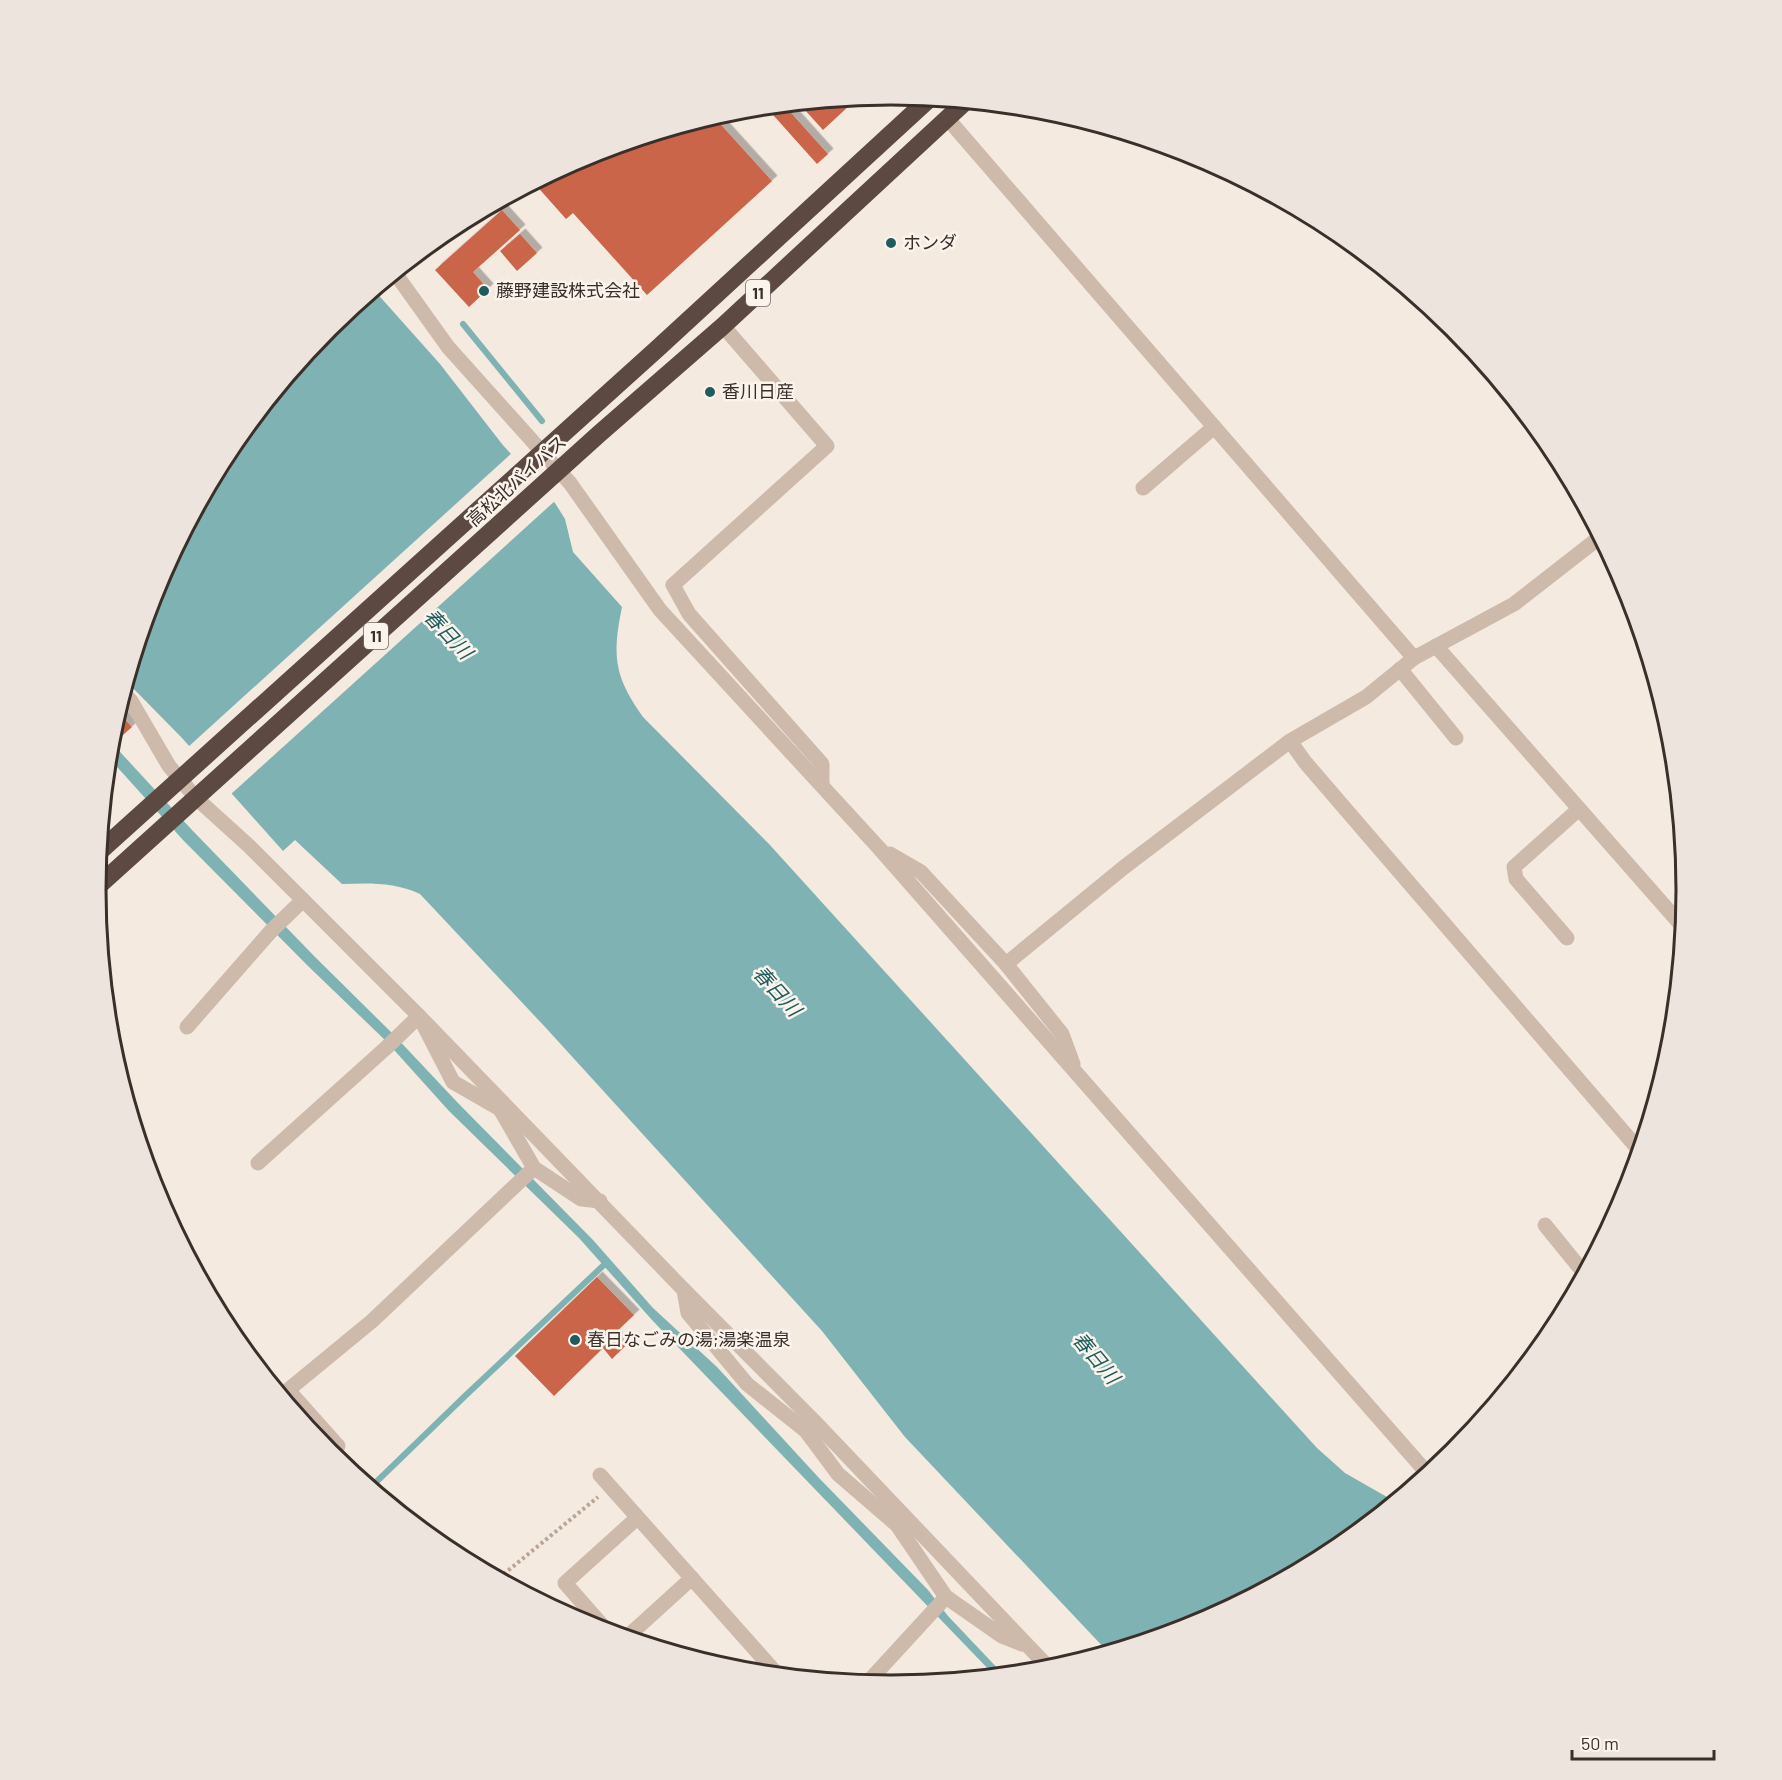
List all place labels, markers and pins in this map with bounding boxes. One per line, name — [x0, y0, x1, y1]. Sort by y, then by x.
place label: ホンダ — [903, 231, 957, 253]
marker: ホンダ — [884, 236, 898, 250]
place label: 藤野建設株式会社 — [496, 279, 640, 301]
marker: 藤野建設株式会社 — [477, 284, 491, 298]
place label: 香川日産 — [722, 380, 794, 402]
marker: 香川日産 — [703, 385, 717, 399]
place label: 春日なごみの湯;湯楽温泉 — [587, 1328, 791, 1350]
marker: 春日なごみの湯;湯楽温泉 — [568, 1333, 582, 1347]

